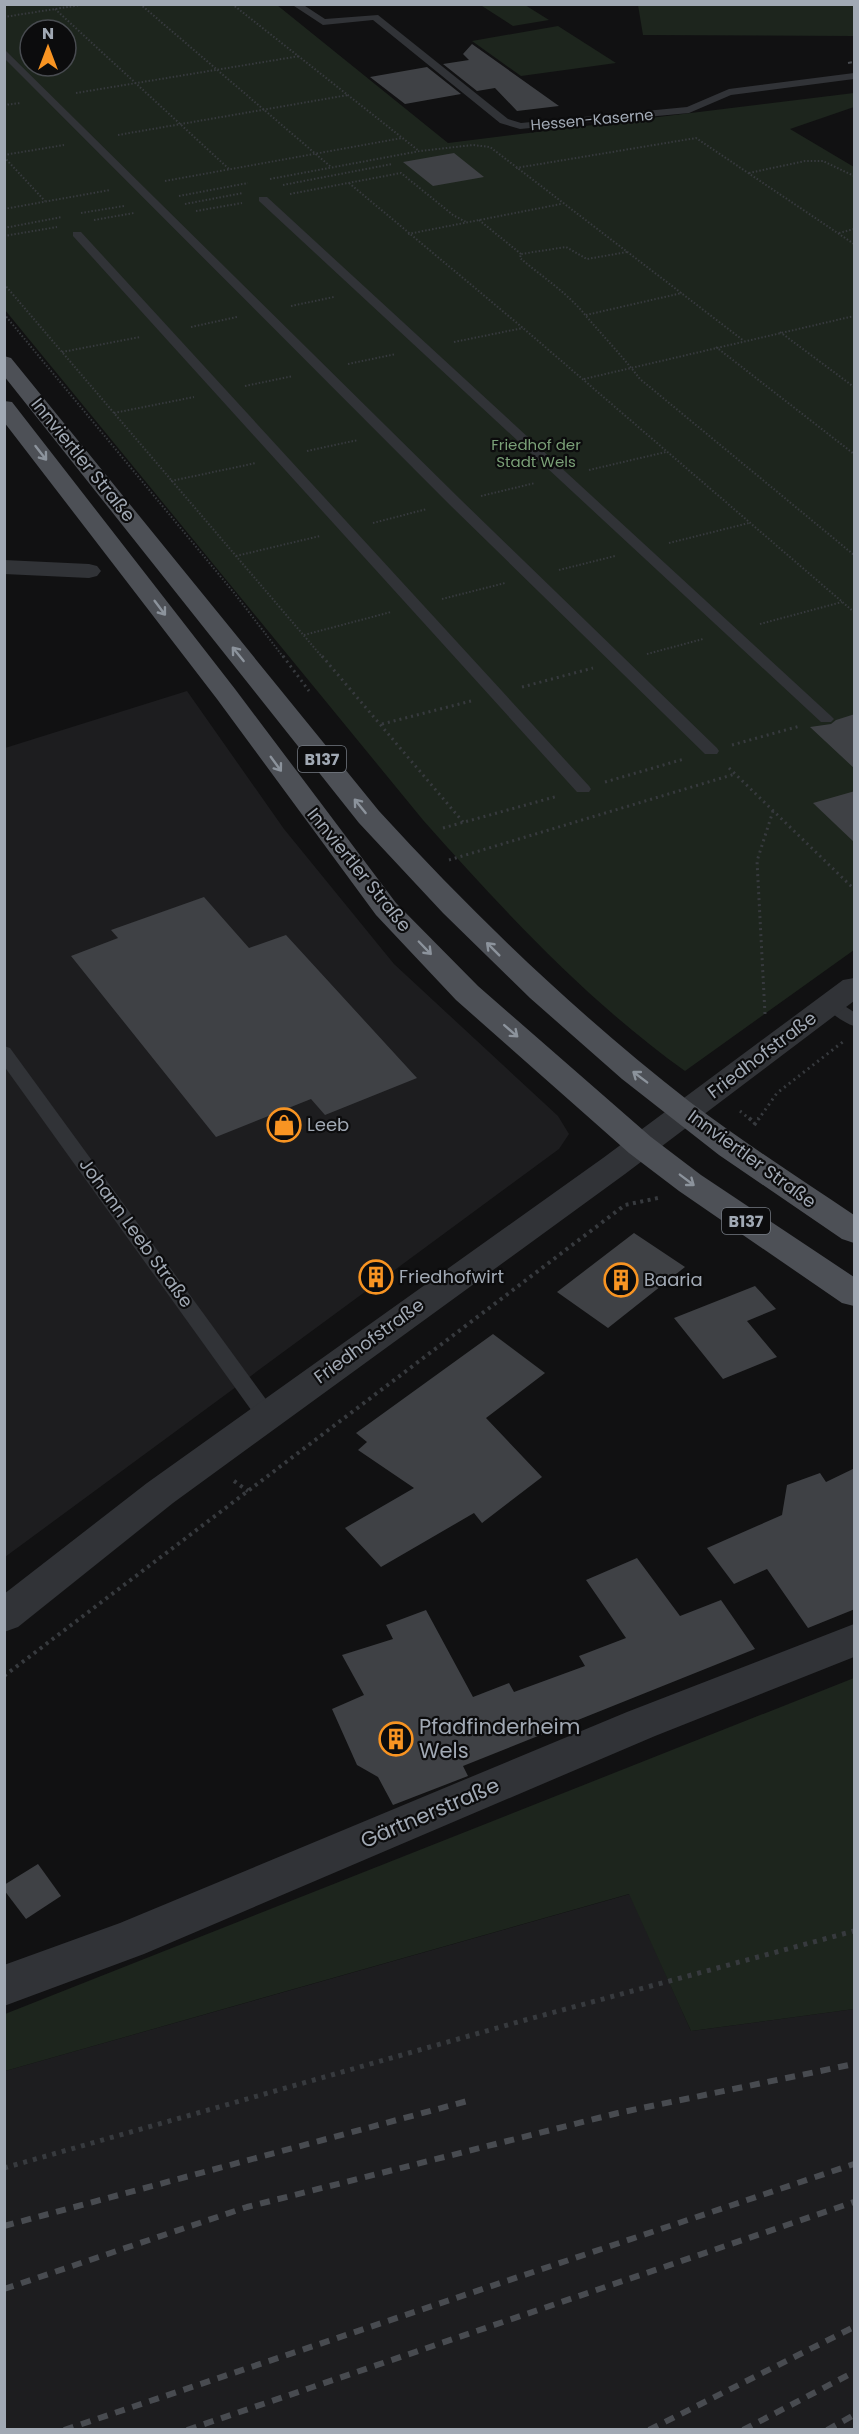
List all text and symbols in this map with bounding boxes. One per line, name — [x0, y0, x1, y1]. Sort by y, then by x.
north arrow — [18, 18, 78, 78]
text: N — [42, 22, 54, 45]
street label: Hessen-Kaserne — [530, 104, 654, 135]
street label: Innviertler Straße — [26, 392, 141, 527]
park label: Friedhof der Stadt Wels — [491, 434, 581, 472]
one-way arrow — [34, 445, 47, 461]
one-way arrow — [153, 599, 166, 615]
one-way arrow — [232, 646, 245, 662]
road number: B137 — [298, 746, 346, 772]
one-way arrow — [270, 755, 283, 771]
one-way arrow — [354, 799, 367, 815]
street label: Innviertler Straße — [302, 802, 417, 937]
one-way arrow — [417, 941, 432, 956]
one-way arrow — [486, 941, 501, 956]
street label: Friedhofstraße — [702, 1005, 821, 1104]
one-way arrow — [504, 1024, 519, 1038]
one-way arrow — [632, 1071, 648, 1084]
street label: Innviertler Straße — [683, 1104, 822, 1214]
shop icon: Leeb — [266, 1107, 302, 1143]
place label: Leeb — [307, 1112, 349, 1137]
street label: Johann Leeb Straße — [74, 1153, 199, 1312]
one-way arrow — [678, 1174, 694, 1187]
road number: B137 — [722, 1208, 770, 1234]
building icon: Friedhofwirt — [358, 1259, 394, 1295]
building icon: Baaria — [603, 1262, 639, 1298]
place label: Friedhofwirt — [399, 1264, 504, 1289]
place label: Baaria — [644, 1267, 703, 1292]
street label: Friedhofstraße — [308, 1292, 429, 1389]
place label: Pfadfinderheim Wels — [419, 1712, 580, 1765]
building icon: Pfadfinderheim Wels — [378, 1721, 414, 1757]
street label: Gärtnerstraße — [356, 1770, 504, 1855]

